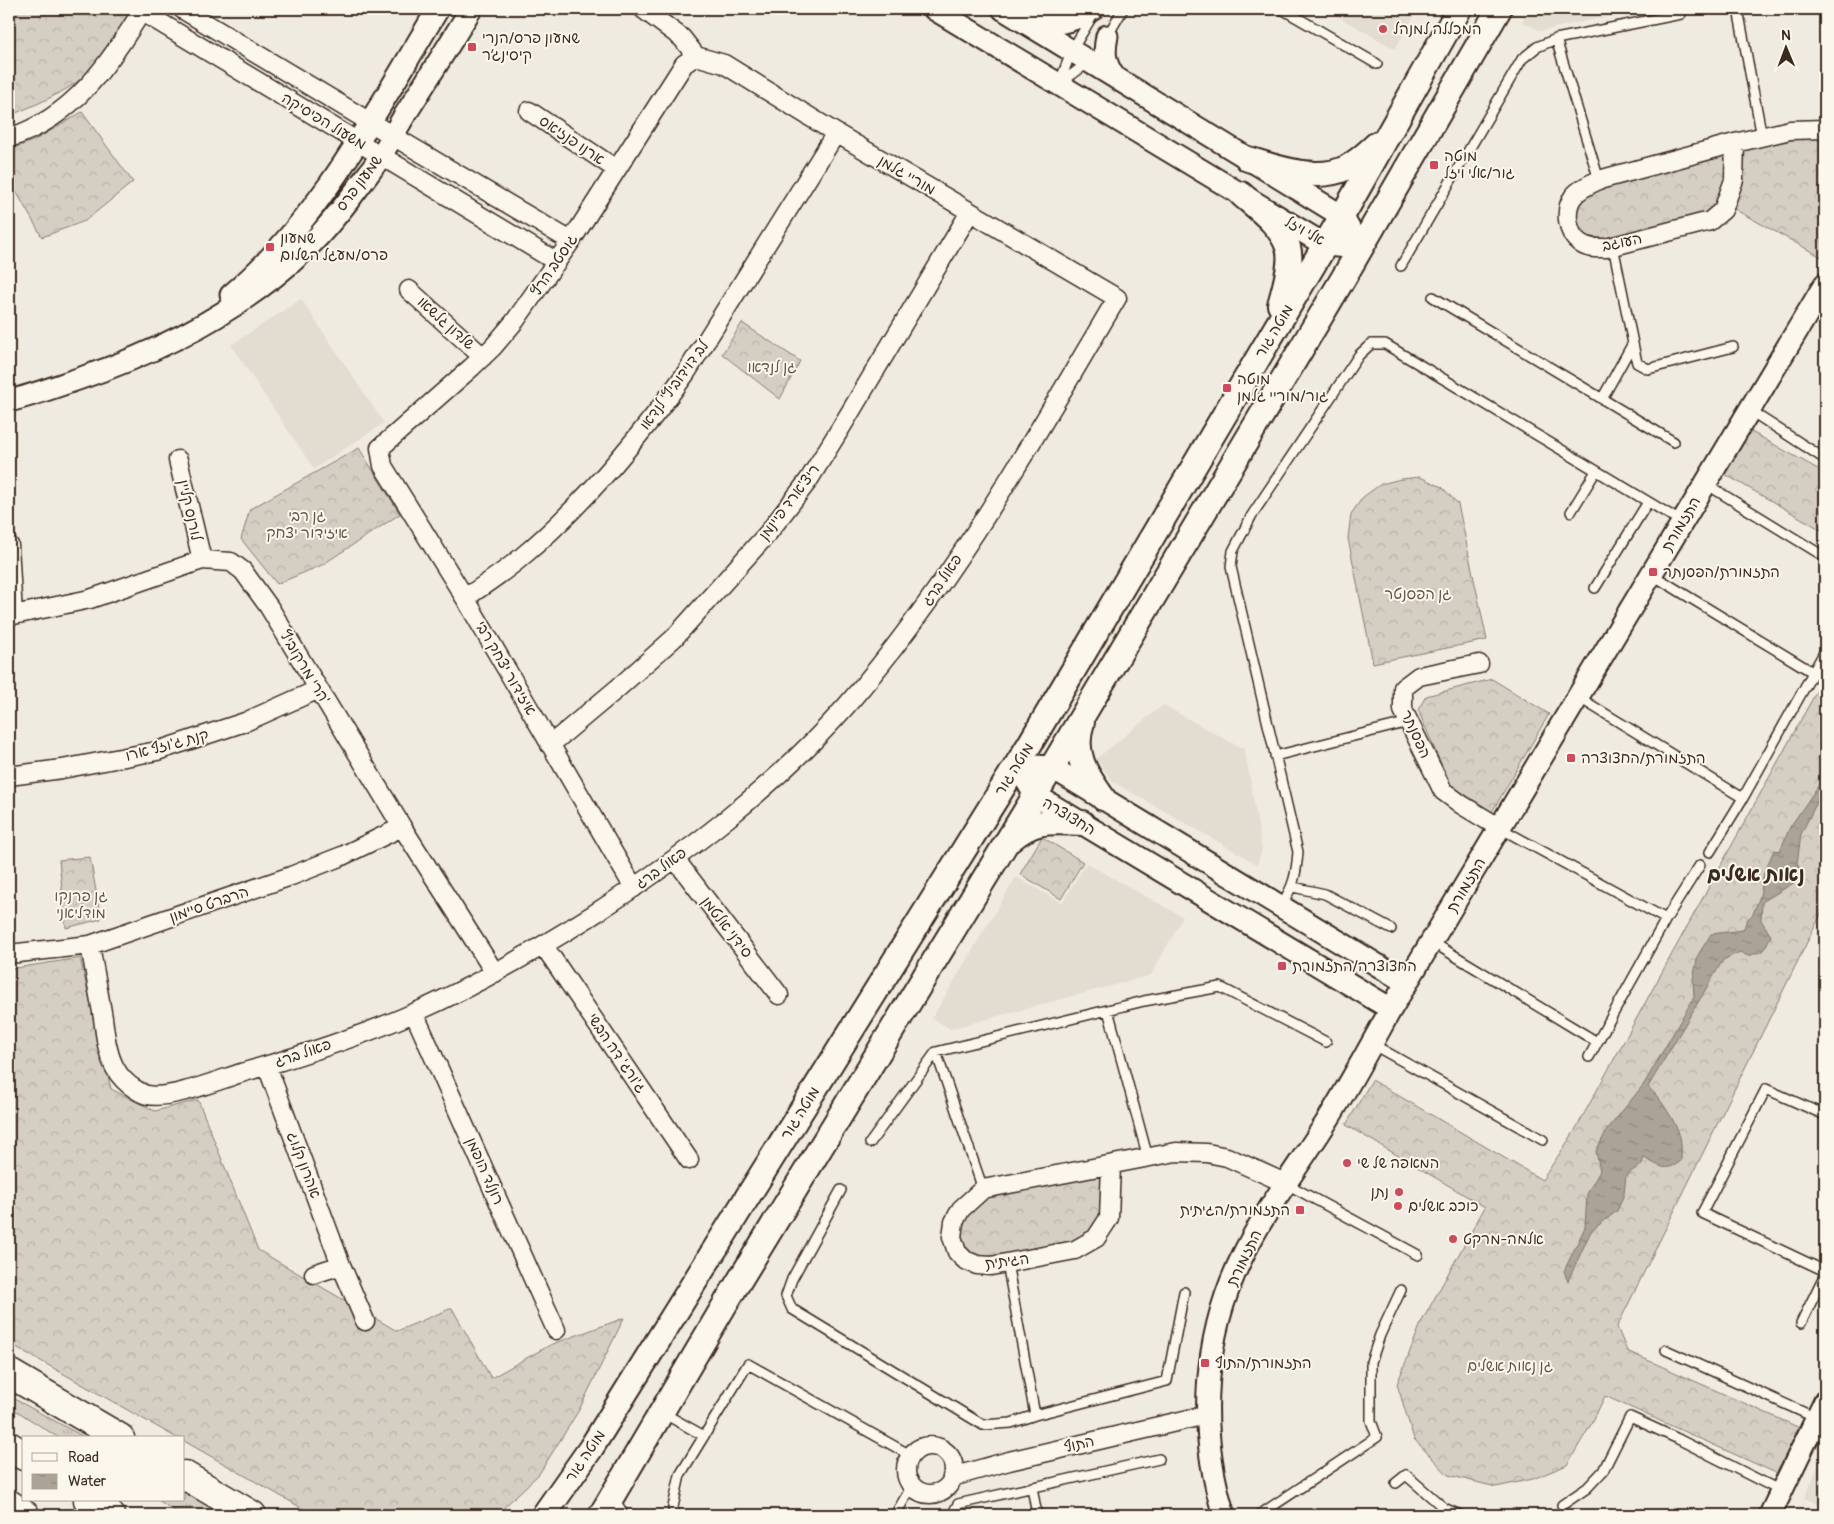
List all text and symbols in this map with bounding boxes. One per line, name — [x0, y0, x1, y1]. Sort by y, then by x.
place label: המכללה למנהל — [1393, 20, 1482, 39]
north arrow — [1762, 22, 1812, 72]
marker: המכללה למנהל — [1377, 23, 1389, 35]
text: N — [1781, 27, 1791, 44]
place label: שמעון פרס/הנרי קיסינג׳ר — [482, 29, 580, 65]
marker: שמעון פרס/הנרי קיסינג׳ר — [466, 41, 478, 53]
street label: משעול הפיסיקה — [278, 89, 370, 154]
street label: ארנו פנזיאס — [535, 111, 608, 169]
place label: מוטה גור/אלי ויזל — [1444, 147, 1515, 183]
street label: שמעון פרס — [332, 151, 387, 215]
street label: מוריי גלמן — [875, 151, 939, 199]
marker: מוטה גור/אלי ויזל — [1428, 159, 1440, 171]
street label: אלי ויזל — [1281, 213, 1328, 250]
place label: שמעון פרס/מעגל השלום — [280, 229, 388, 265]
street label: העוגב — [1600, 229, 1644, 256]
street label: גוסטב הרץ — [527, 230, 582, 300]
marker: שמעון פרס/מעגל השלום — [264, 241, 276, 253]
street label: שלדון גלשאו — [413, 293, 478, 354]
street label: מוטה גור — [1251, 301, 1298, 361]
street label: לב דוידוביץ' לנדאו — [636, 336, 714, 434]
park label: גן לנדאו — [747, 358, 797, 377]
place label: מוטה גור/מוריי גלמן — [1237, 370, 1328, 406]
marker: מוטה גור/מוריי גלמן — [1221, 382, 1233, 394]
street label: ריצ'ארד פיינמן — [755, 461, 824, 544]
street label: לורנס קליין — [173, 478, 206, 544]
street label: התזמורת — [1658, 493, 1705, 555]
park label: גן רבי איזידור יצחק — [266, 507, 348, 543]
street label: פאול ברג — [918, 551, 967, 610]
place label: התזמורת/הפסנתר — [1663, 563, 1780, 582]
marker: התזמורת/הפסנתר — [1647, 566, 1659, 578]
park label: גן הפסנטר — [1384, 585, 1452, 604]
street label: איזידור יצחק רבי — [471, 618, 540, 719]
street label: הרי מרקוביץ' — [275, 627, 334, 708]
street label: הפסנתר — [1396, 707, 1435, 761]
street label: קנת ג'וזף ארו — [123, 725, 211, 766]
street label: מוטה גור — [991, 739, 1038, 799]
place label: התזמורת/החצוצרה — [1581, 749, 1706, 768]
marker: התזמורת/החצוצרה — [1565, 752, 1577, 764]
street label: החצוצרה — [1039, 793, 1099, 840]
street label: פאול ברג — [632, 844, 691, 893]
street label: התזמורת — [1443, 854, 1490, 916]
district label: נאות אשלים — [1707, 862, 1805, 887]
street label: הרברט סיימון — [167, 882, 251, 927]
park label: גן פרנקו מודליאני — [54, 887, 108, 923]
street label: סידני אלטמן — [697, 893, 757, 962]
place label: החצוצרה/התזמורת — [1292, 957, 1417, 976]
marker: החצוצרה/התזמורת — [1276, 960, 1288, 972]
street label: ג'ורג' דה הבשי — [583, 1010, 650, 1097]
street label: פאול ברג — [272, 1035, 334, 1072]
street label: מוטה גור — [777, 1083, 824, 1143]
street label: אהרון קלוג — [282, 1129, 325, 1201]
street label: רונלד הופמן — [461, 1134, 508, 1208]
place label: המאפה של שי — [1357, 1154, 1439, 1173]
marker: המאפה של שי — [1341, 1157, 1353, 1169]
place label: נתן — [1371, 1183, 1389, 1202]
marker: נתן — [1393, 1186, 1405, 1198]
place label: כוכב אשלים — [1408, 1197, 1478, 1216]
marker: כוכב אשלים — [1392, 1200, 1404, 1212]
place label: התזמורת/הגיתית — [1180, 1201, 1290, 1220]
marker: התזמורת/הגיתית — [1294, 1204, 1306, 1216]
street label: התזמורת — [1223, 1227, 1266, 1290]
place label: אלמה-מרקט — [1463, 1230, 1544, 1249]
marker: אלמה-מרקט — [1447, 1233, 1459, 1245]
street label: הגיתית — [984, 1249, 1030, 1274]
place label: התזמורת/התוף — [1215, 1354, 1312, 1373]
marker: התזמורת/התוף — [1199, 1357, 1211, 1369]
park label: גן נאות אשלים — [1467, 1357, 1553, 1376]
street label: מוטה גור — [561, 1426, 610, 1486]
street label: התוף — [1062, 1432, 1096, 1457]
legend — [22, 1436, 185, 1502]
text: Road — [68, 1448, 99, 1467]
text: Water — [68, 1472, 107, 1491]

